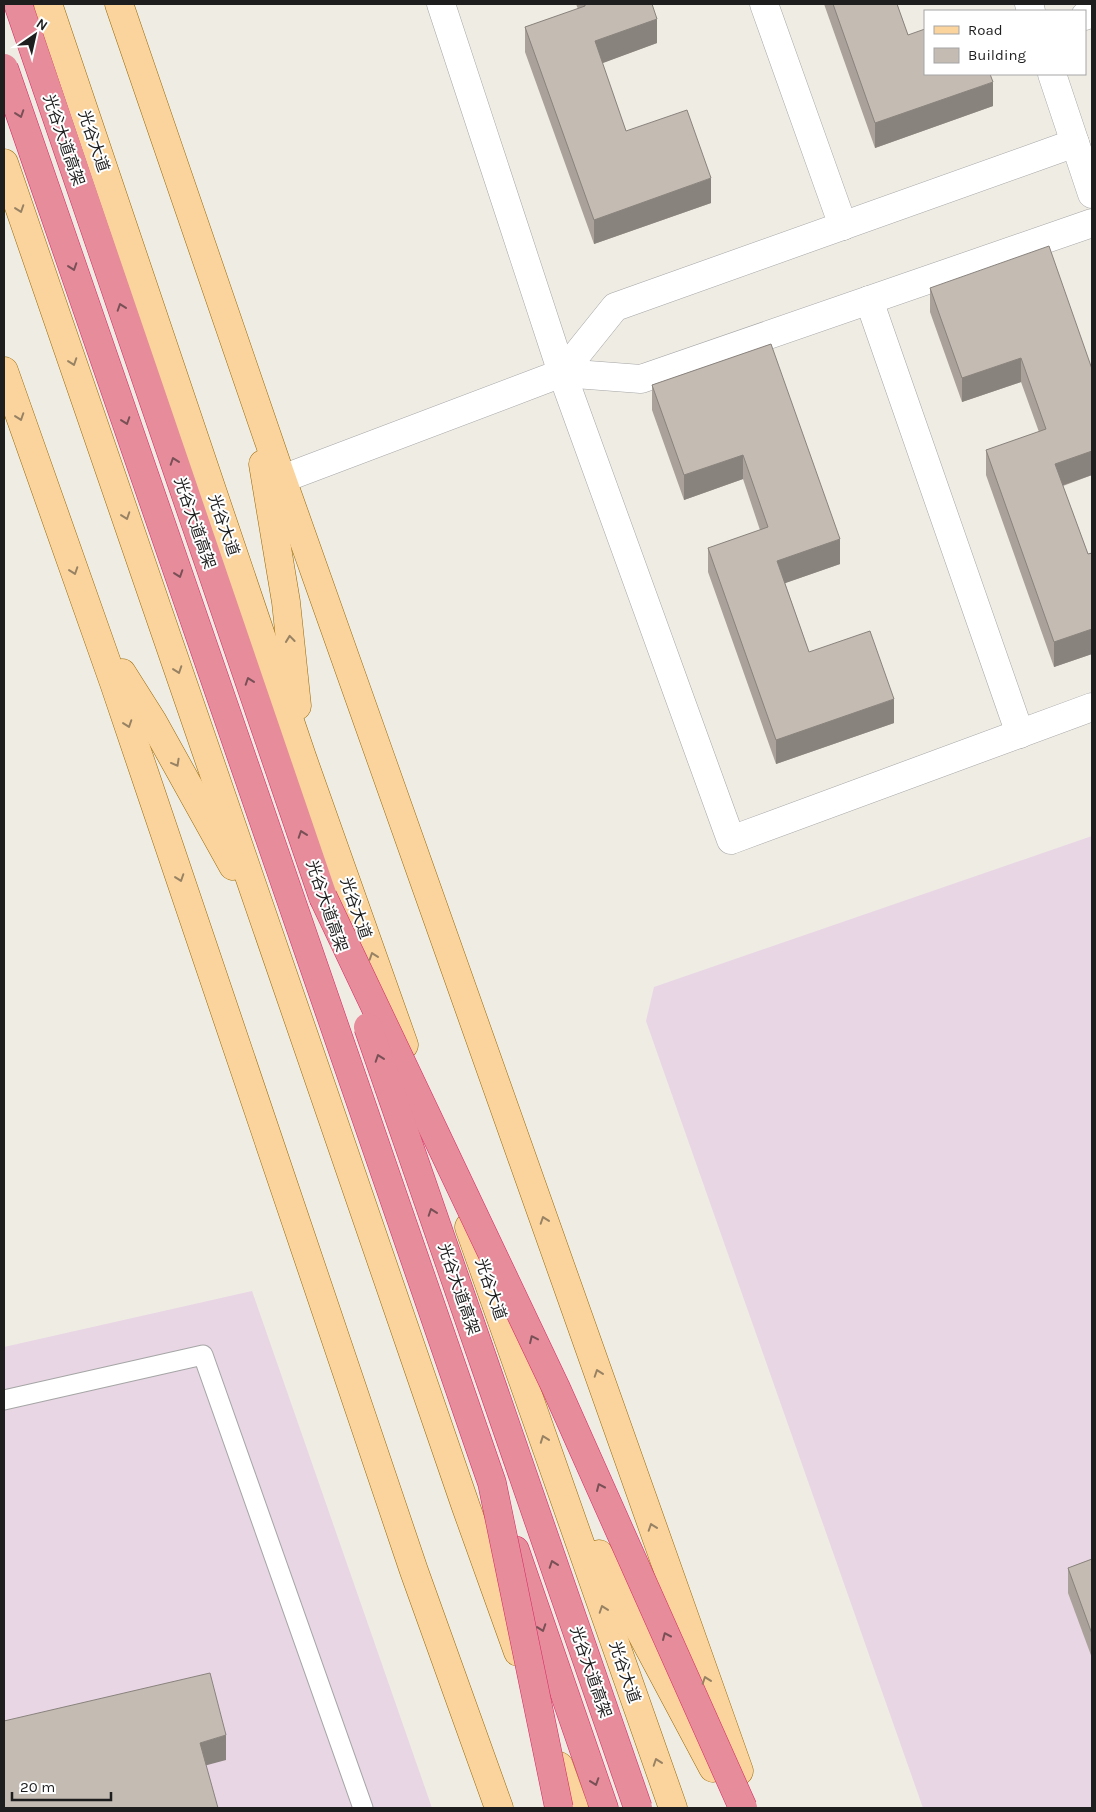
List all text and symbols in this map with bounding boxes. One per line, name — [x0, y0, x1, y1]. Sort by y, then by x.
north arrow — [10, 10, 60, 60]
legend — [924, 10, 1086, 75]
text: N — [33, 15, 51, 34]
text: Road — [968, 21, 1003, 39]
text: Building — [968, 46, 1026, 64]
street label: 光谷大道高架 — [39, 92, 89, 188]
street label: 光谷大道 — [75, 108, 113, 174]
one-way arrow — [14, 109, 24, 117]
one-way arrow — [14, 204, 24, 212]
one-way arrow — [67, 262, 77, 271]
one-way arrow — [117, 303, 127, 312]
one-way arrow — [67, 358, 77, 366]
one-way arrow — [14, 413, 24, 421]
one-way arrow — [120, 416, 130, 425]
one-way arrow — [170, 457, 180, 465]
street label: 光谷大道高架 — [170, 475, 220, 571]
street label: 光谷大道 — [205, 492, 243, 558]
one-way arrow — [120, 511, 130, 520]
one-way arrow — [68, 566, 78, 574]
one-way arrow — [173, 570, 183, 578]
one-way arrow — [285, 635, 296, 643]
one-way arrow — [173, 665, 183, 673]
one-way arrow — [245, 677, 255, 685]
one-way arrow — [122, 719, 132, 728]
one-way arrow — [170, 758, 180, 767]
one-way arrow — [298, 831, 308, 839]
street label: 光谷大道高架 — [302, 858, 352, 954]
one-way arrow — [174, 873, 184, 882]
street label: 光谷大道 — [337, 875, 375, 941]
one-way arrow — [369, 952, 379, 961]
one-way arrow — [375, 1054, 385, 1063]
one-way arrow — [428, 1208, 438, 1216]
one-way arrow — [540, 1216, 550, 1225]
street label: 光谷大道高架 — [434, 1241, 484, 1337]
street label: 光谷大道 — [472, 1256, 510, 1322]
one-way arrow — [528, 1335, 539, 1344]
one-way arrow — [594, 1370, 604, 1378]
one-way arrow — [540, 1435, 550, 1444]
one-way arrow — [596, 1483, 606, 1492]
one-way arrow — [648, 1523, 658, 1531]
one-way arrow — [549, 1560, 559, 1568]
one-way arrow — [599, 1605, 609, 1614]
one-way arrow — [536, 1623, 546, 1632]
street label: 光谷大道高架 — [566, 1624, 616, 1720]
one-way arrow — [662, 1632, 672, 1641]
street label: 光谷大道 — [606, 1639, 644, 1705]
one-way arrow — [702, 1676, 712, 1685]
one-way arrow — [653, 1758, 663, 1767]
scale bar — [12, 1770, 111, 1802]
one-way arrow — [589, 1777, 599, 1785]
text: 20 m — [20, 1778, 55, 1796]

